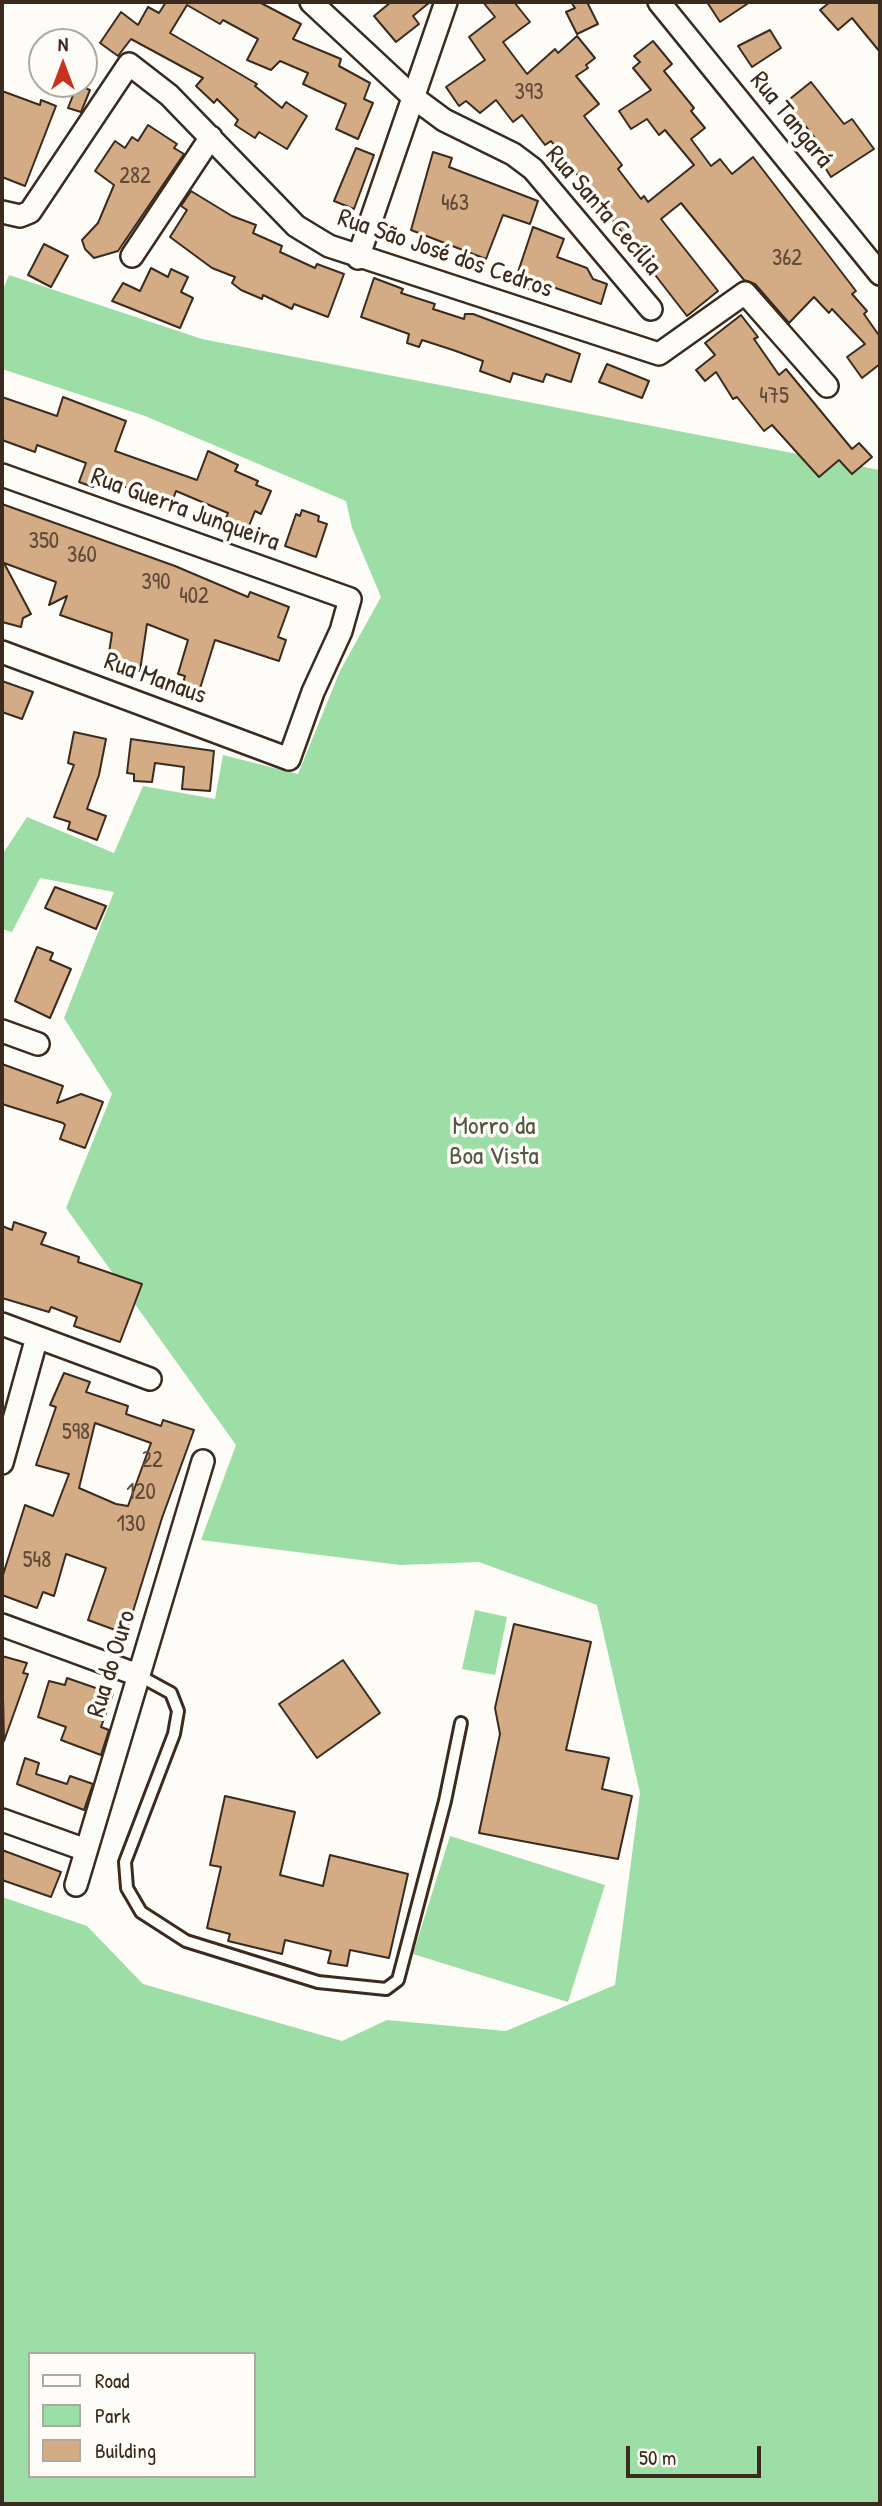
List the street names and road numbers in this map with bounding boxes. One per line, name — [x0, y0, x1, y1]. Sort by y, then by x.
street label: Rua Tangará — [743, 66, 839, 174]
street label: Rua Santa Cecília — [538, 140, 668, 282]
street label: Rua São José dos Cedros — [333, 203, 557, 305]
street label: Rua Guerra Junqueira — [86, 461, 284, 559]
street label: Rua Manaus — [100, 646, 210, 712]
street label: Rua do Ouro — [81, 1607, 143, 1721]

